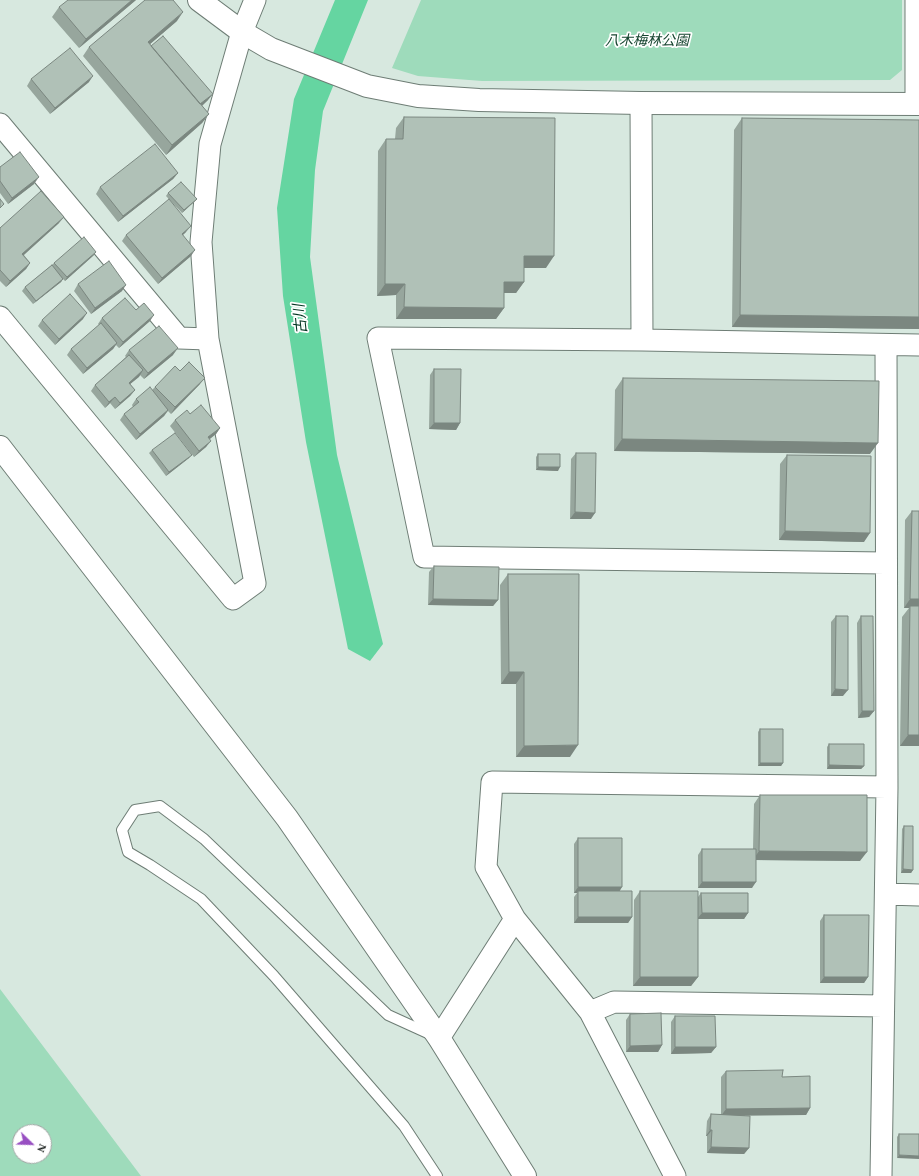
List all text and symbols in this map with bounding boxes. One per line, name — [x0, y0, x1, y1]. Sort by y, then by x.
park label: 八木梅林公園 — [605, 33, 689, 49]
water label: 古川 — [290, 303, 312, 335]
north arrow — [12, 1124, 52, 1164]
text: N — [35, 1142, 49, 1154]

